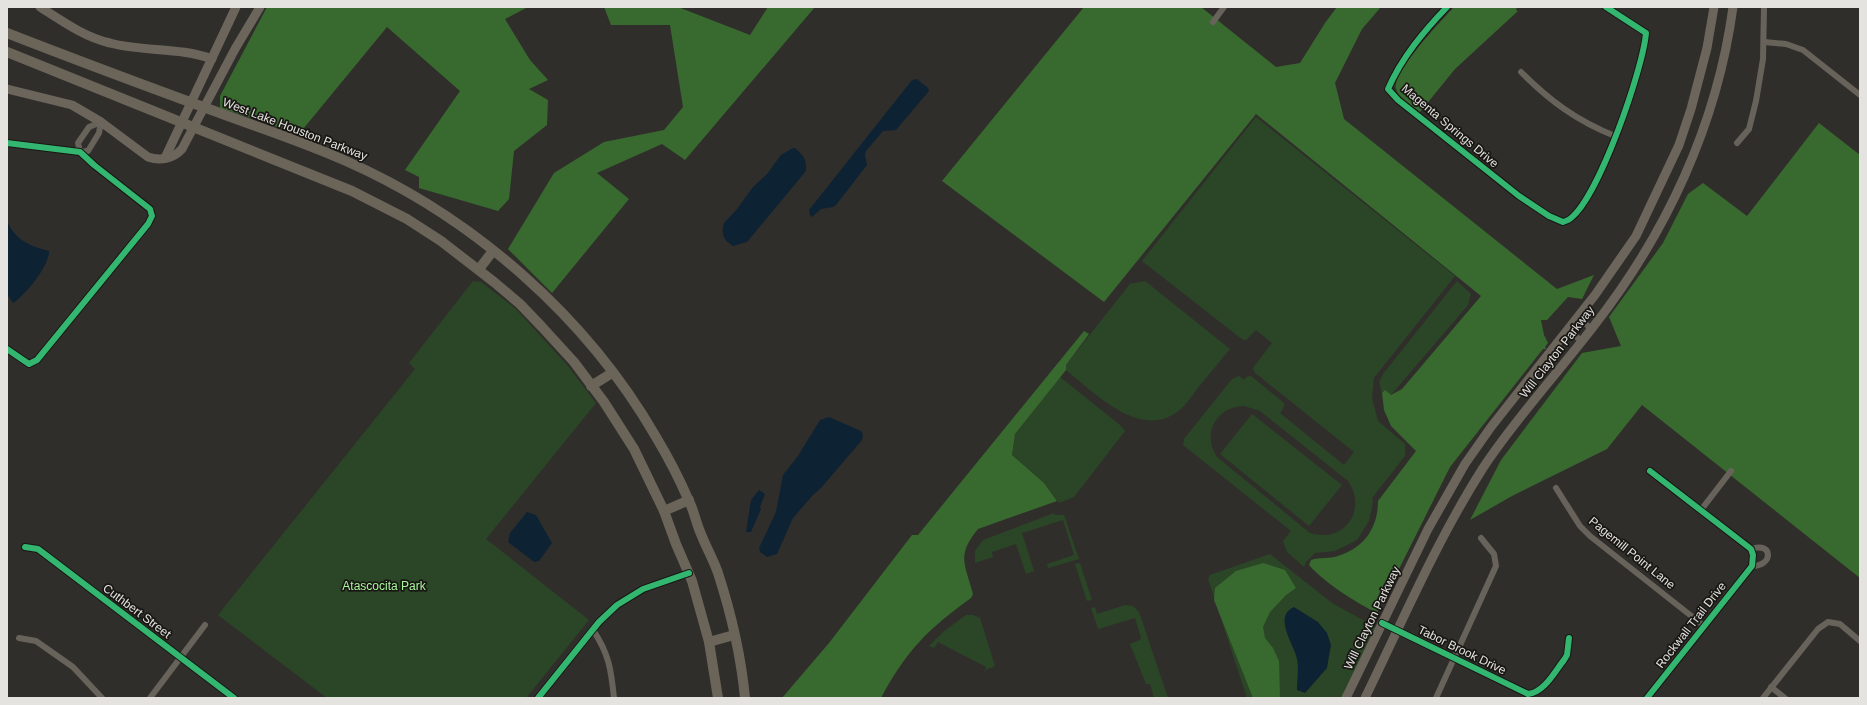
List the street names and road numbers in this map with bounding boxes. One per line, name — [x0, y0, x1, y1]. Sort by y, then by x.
street label: Magenta Springs Drive — [1399, 81, 1501, 171]
street label: West Lake Houston Parkway — [221, 95, 369, 163]
street label: Will Clayton Parkway — [1517, 303, 1597, 401]
street label: Pagemill Point Lane — [1586, 514, 1678, 592]
street label: Will Clayton Parkway — [1341, 564, 1403, 672]
street label: Rockwall Trail Drive — [1653, 579, 1729, 671]
street label: Cuthbert Street — [100, 581, 174, 641]
street label: Tabor Brook Drive — [1416, 623, 1509, 677]

